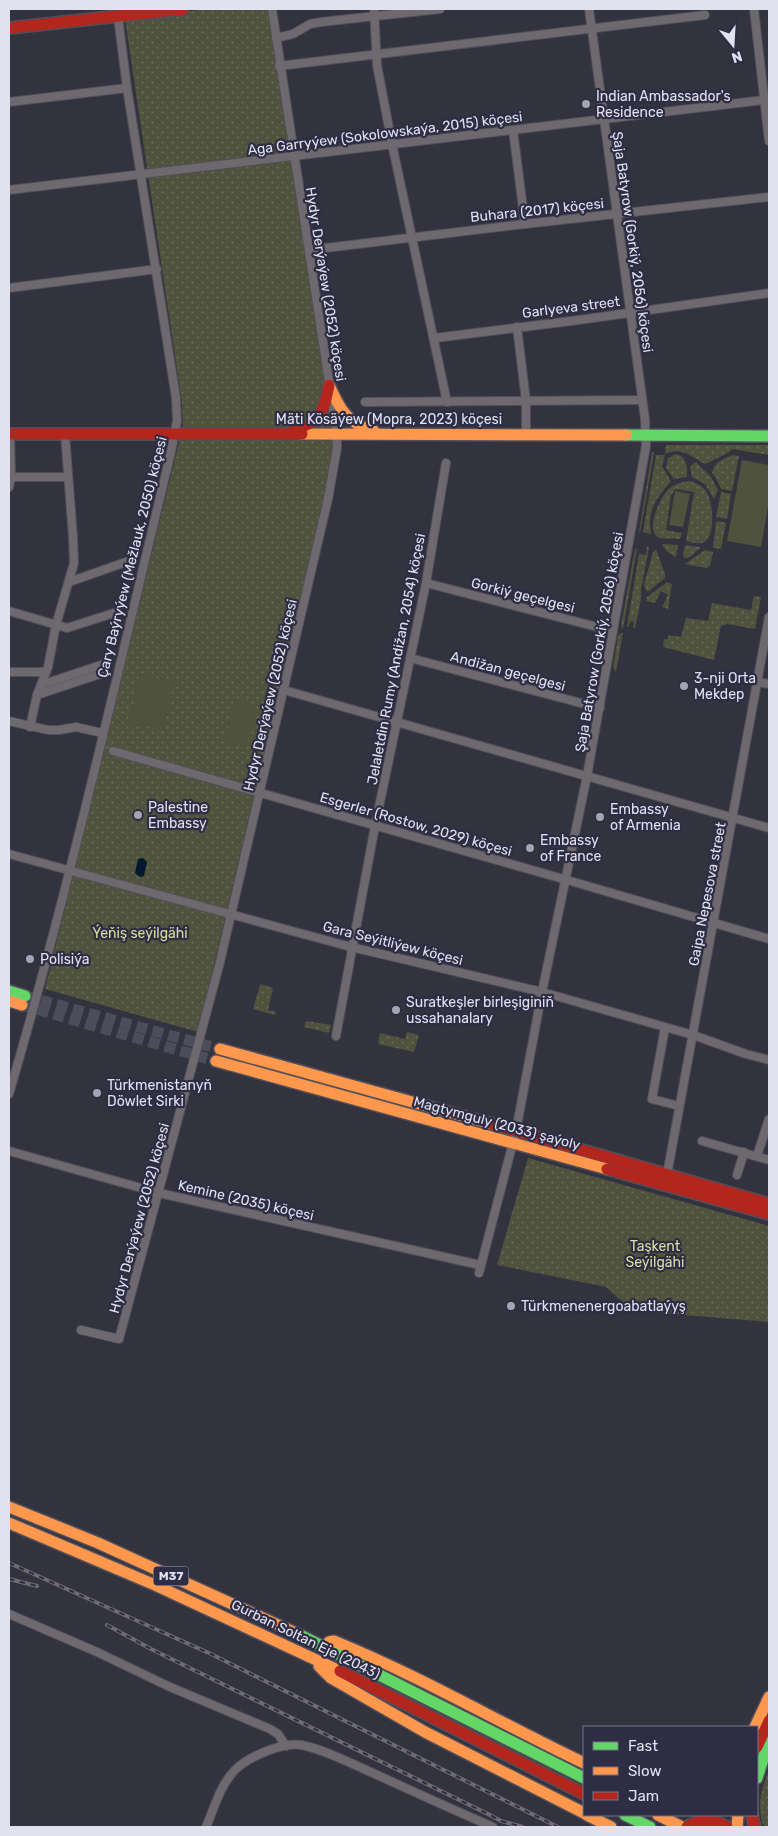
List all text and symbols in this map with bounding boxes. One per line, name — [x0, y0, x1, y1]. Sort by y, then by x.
north arrow — [708, 20, 758, 70]
text: N — [729, 47, 744, 67]
place label: Indian Ambassador's Residence — [596, 88, 731, 121]
marker: Indian Ambassador's Residence — [580, 98, 592, 110]
street label: Aga Garryýew (Sokolowskaýa, 2015) köçesi — [247, 108, 523, 159]
street label: Şaja Batyrow (Gorkiý, 2056) köçesi — [609, 130, 656, 354]
street label: Hydyr Derýaýew (2052) köçesi — [302, 186, 349, 382]
street label: Buhara (2017) köçesi — [469, 195, 605, 226]
street label: Garlyeva street — [521, 293, 622, 322]
street label: Mäti Kösäýew (Mopra, 2023) köçesi — [276, 411, 502, 428]
street label: Çary Baýryýew (Mežlauk, 2050) köçesi — [94, 435, 171, 679]
street label: Şaja Batyrow (Gorkiý, 2056) köçesi — [572, 531, 627, 753]
street label: Jelaletdin Rumy (Andižan, 2054) köçesi — [364, 532, 429, 786]
street label: Gorkiý geçelgesi — [469, 574, 576, 617]
street label: Hydyr Derýaýew (2052) köçesi — [240, 598, 301, 793]
street label: Andižan geçelgesi — [449, 648, 567, 695]
place label: 3-nji Orta Mekdep — [694, 670, 756, 703]
marker: 3-nji Orta Mekdep — [678, 680, 690, 692]
street label: Esgerler (Rostow, 2029) köçesi — [318, 789, 514, 860]
place label: Palestine Embassy — [148, 799, 208, 832]
place label: Embassy of Armenia — [610, 801, 681, 834]
marker: Palestine Embassy — [132, 809, 144, 821]
marker: Embassy of Armenia — [594, 811, 606, 823]
street label: Gaipa Nepesova street — [685, 820, 730, 968]
place label: Embassy of France — [540, 832, 602, 865]
marker: Embassy of France — [524, 842, 536, 854]
street label: Gara Seýitliýew köçesi — [321, 918, 465, 969]
park label: Ýeňiş seýilgähi — [92, 924, 188, 942]
place label: Polisiýa — [40, 951, 89, 968]
marker: Polisiýa — [24, 953, 36, 965]
place label: Suratkeşler birleşiginiň ussahanalary — [406, 994, 554, 1027]
marker: Suratkeşler birleşiginiň ussahanalary — [390, 1004, 402, 1016]
place label: Türkmenistanyň Döwlet Sirki — [107, 1077, 212, 1110]
marker: Türkmenistanyň Döwlet Sirki — [91, 1087, 103, 1099]
street label: Magtymguly (2033) şaýoly — [412, 1093, 582, 1154]
street label: Hydyr Derýaýew (2052) köçesi — [106, 1121, 173, 1315]
street label: Kemine (2035) köçesi — [176, 1177, 316, 1224]
park label: Taşkent Seýilgähi — [626, 1238, 684, 1271]
place label: Türkmenenergoabatlaýyş — [521, 1298, 686, 1315]
marker: Türkmenenergoabatlaýyş — [505, 1300, 517, 1312]
road number: M37 — [154, 1566, 188, 1585]
street label: Gurban Soltan Eje (2043) — [229, 1596, 383, 1683]
legend — [583, 1726, 758, 1816]
text: Fast — [628, 1737, 658, 1755]
text: Slow — [628, 1762, 661, 1780]
text: Jam — [628, 1787, 659, 1805]

